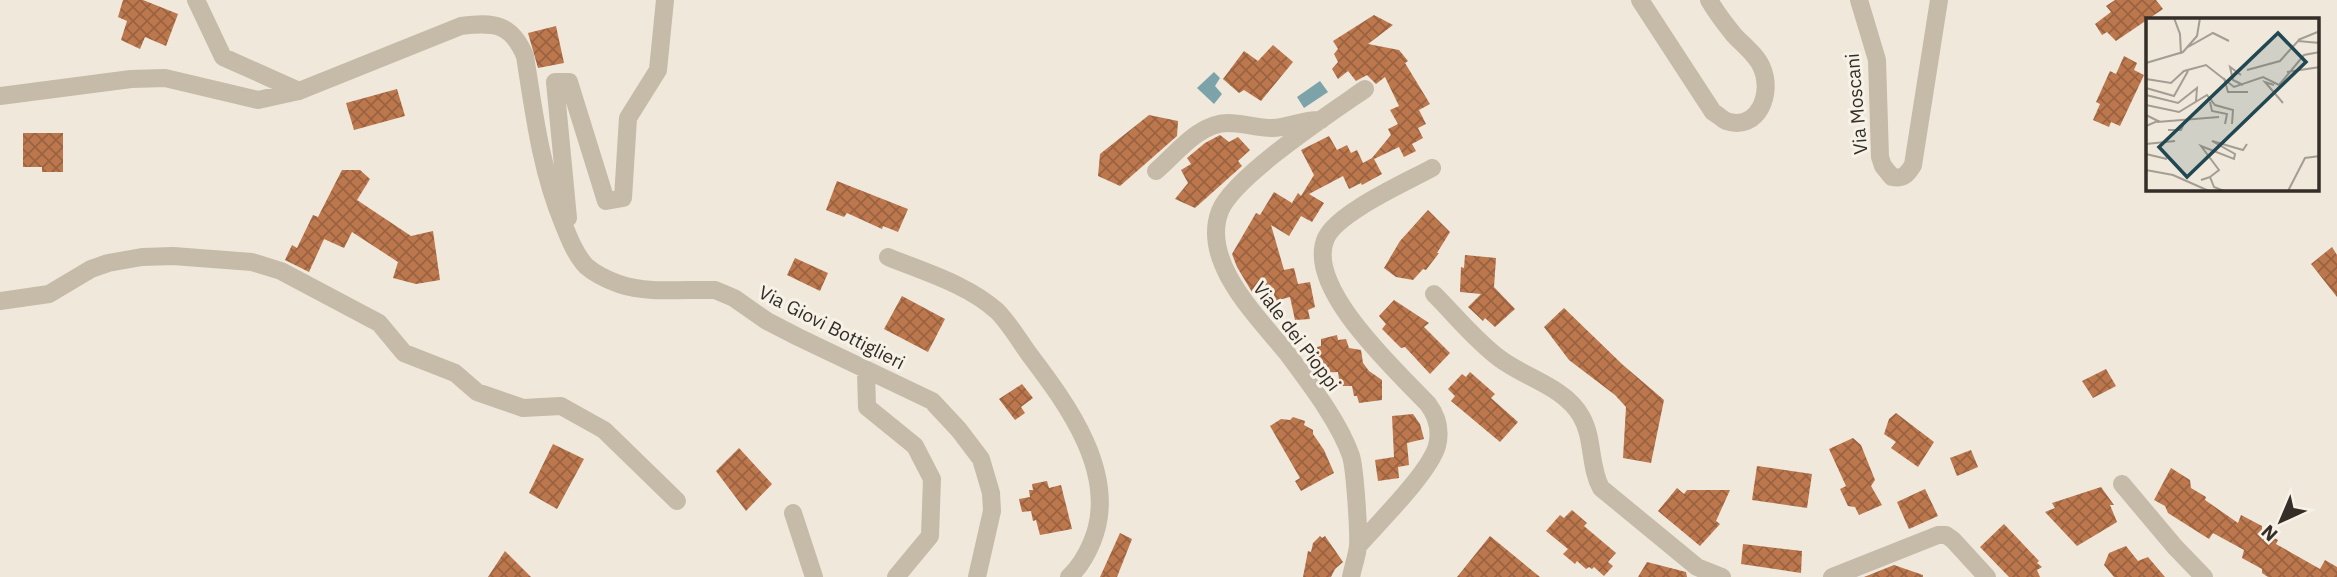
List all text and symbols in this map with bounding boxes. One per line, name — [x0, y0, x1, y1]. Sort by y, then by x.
inset map — [2146, 18, 2320, 191]
street label: Via Moscani — [1840, 52, 1872, 156]
street label: Viale dei Pioppi — [1248, 276, 1346, 396]
street label: Via Giovi Bottiglieri — [755, 280, 909, 374]
north arrow — [2246, 486, 2316, 556]
text: N — [2256, 520, 2282, 547]

